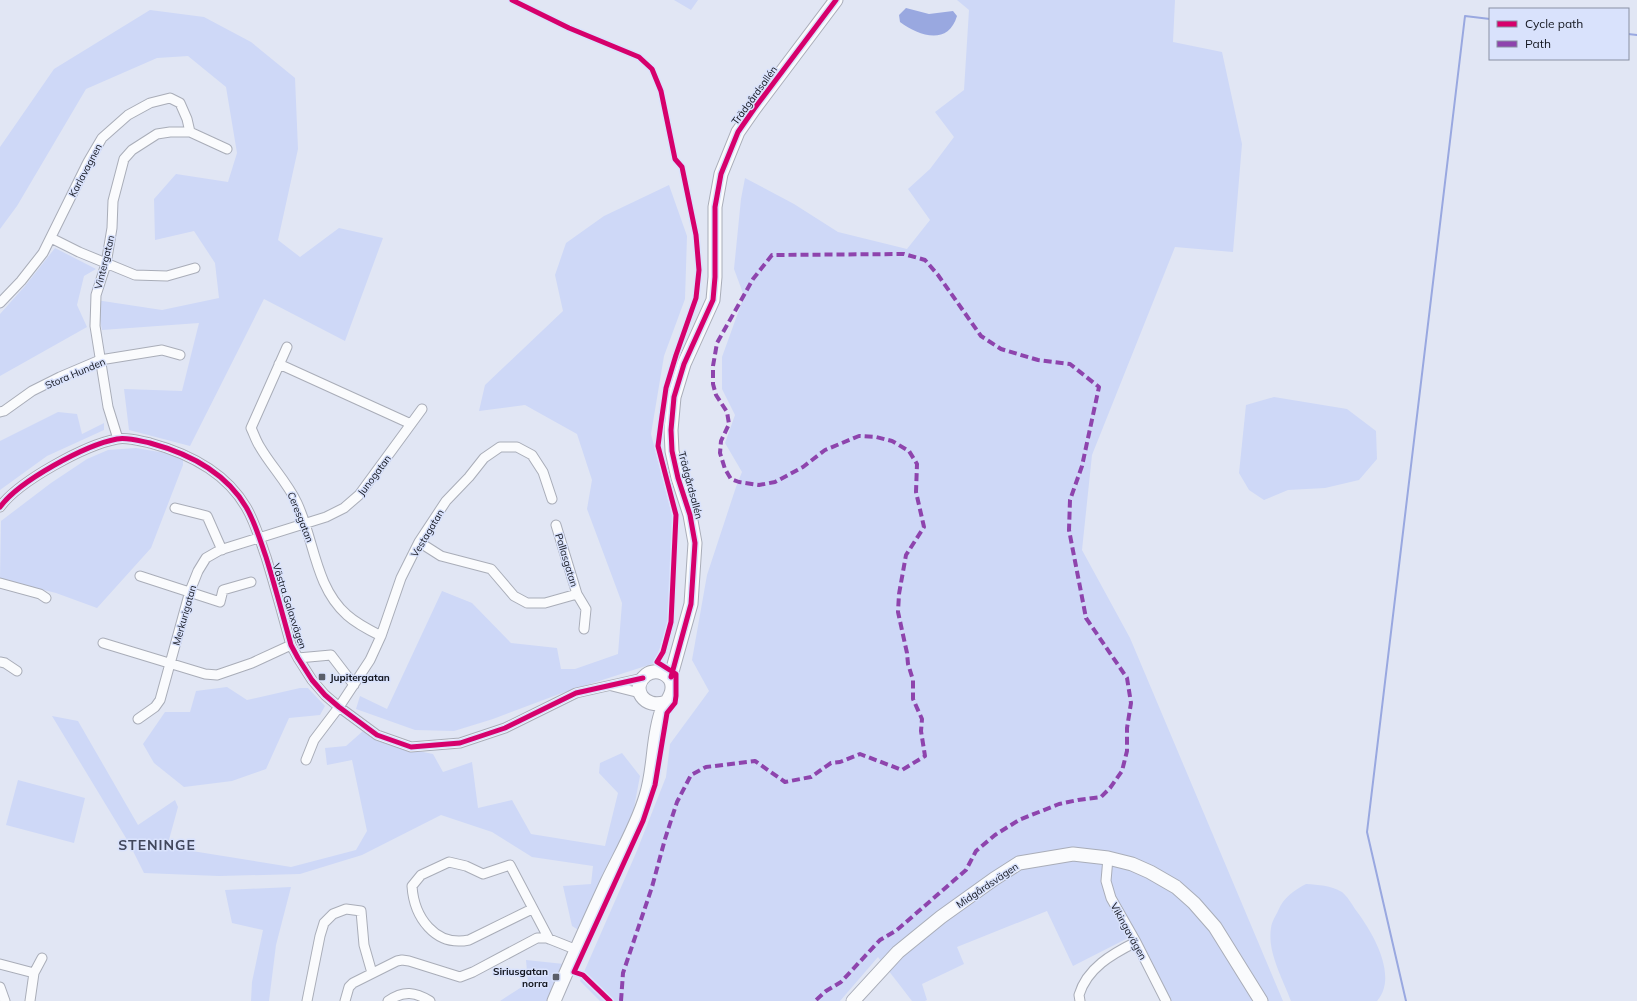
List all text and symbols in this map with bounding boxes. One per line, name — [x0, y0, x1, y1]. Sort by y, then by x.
legend — [1489, 8, 1629, 60]
text: Cycle path — [1525, 16, 1583, 31]
text: Path — [1525, 36, 1551, 51]
street label: Trädgårdsallén — [729, 63, 780, 127]
street label: Karlavagnen — [66, 141, 105, 199]
street label: Vintergatan — [92, 234, 117, 290]
street label: Stora Hunden — [43, 355, 107, 392]
street label: Trädgårdsallén — [675, 450, 706, 521]
street label: Junogatan — [355, 452, 394, 498]
street label: Ceresgatan — [285, 490, 317, 544]
street label: Vestagatan — [408, 507, 447, 560]
street label: Pallasgatan — [552, 532, 581, 589]
street label: Västra Galaxvägen — [270, 562, 310, 651]
street label: Merkurigatan — [170, 583, 199, 647]
place label: Jupitergatan — [330, 671, 390, 684]
marker: Jupitergatan — [317, 672, 327, 682]
district label: STENINGE — [118, 836, 196, 854]
street label: Midgårdsvägen — [954, 860, 1021, 911]
street label: Vikingavägen — [1108, 900, 1150, 962]
place label: Siriusgatan norra — [493, 965, 548, 990]
marker: Siriusgatan norra — [551, 972, 561, 982]

